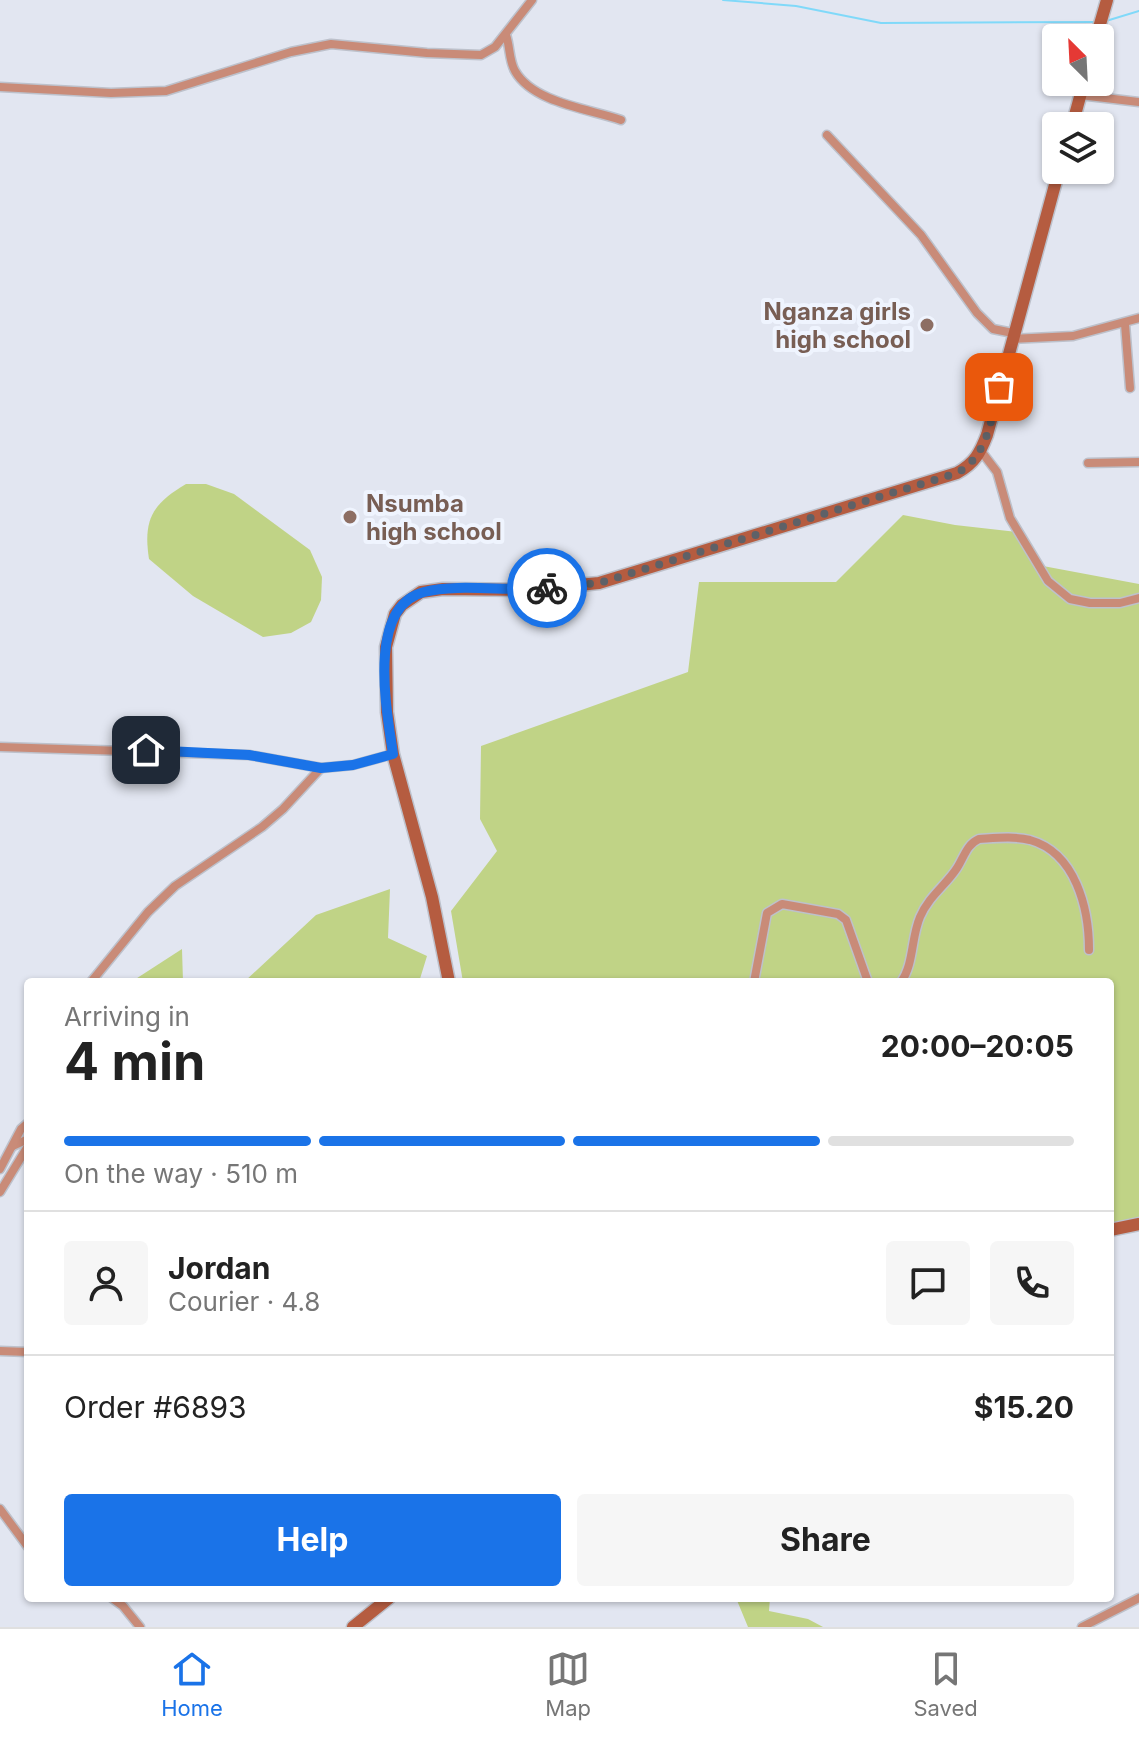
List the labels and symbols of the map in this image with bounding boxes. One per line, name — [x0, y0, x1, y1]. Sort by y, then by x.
north arrow — [1042, 24, 1114, 96]
place label: Nganza girls high school — [764, 297, 911, 354]
marker: Nganza girls high school — [918, 316, 936, 334]
pin — [965, 353, 1033, 421]
place label: Nsumba high school — [366, 489, 502, 546]
marker: Nsumba high school — [341, 508, 359, 526]
courier — [507, 548, 587, 628]
pin — [112, 716, 180, 784]

